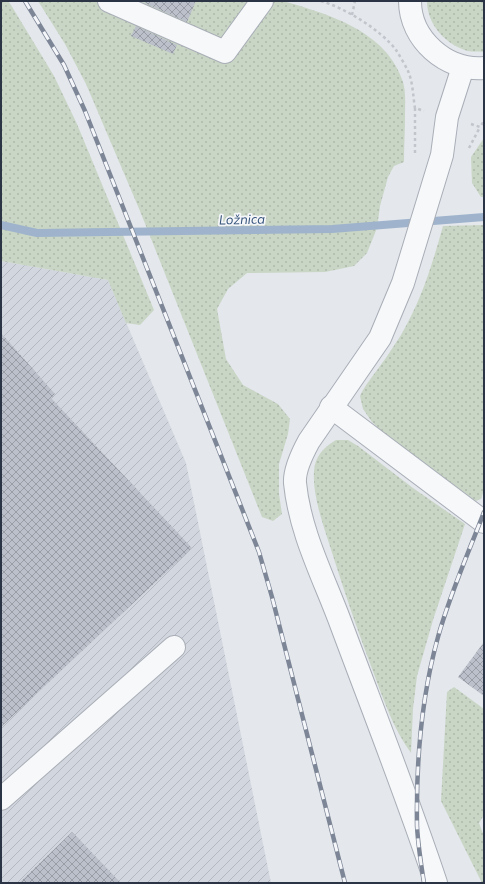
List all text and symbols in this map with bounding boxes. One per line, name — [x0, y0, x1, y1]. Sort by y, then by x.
water label: Ložnica — [219, 211, 265, 227]

